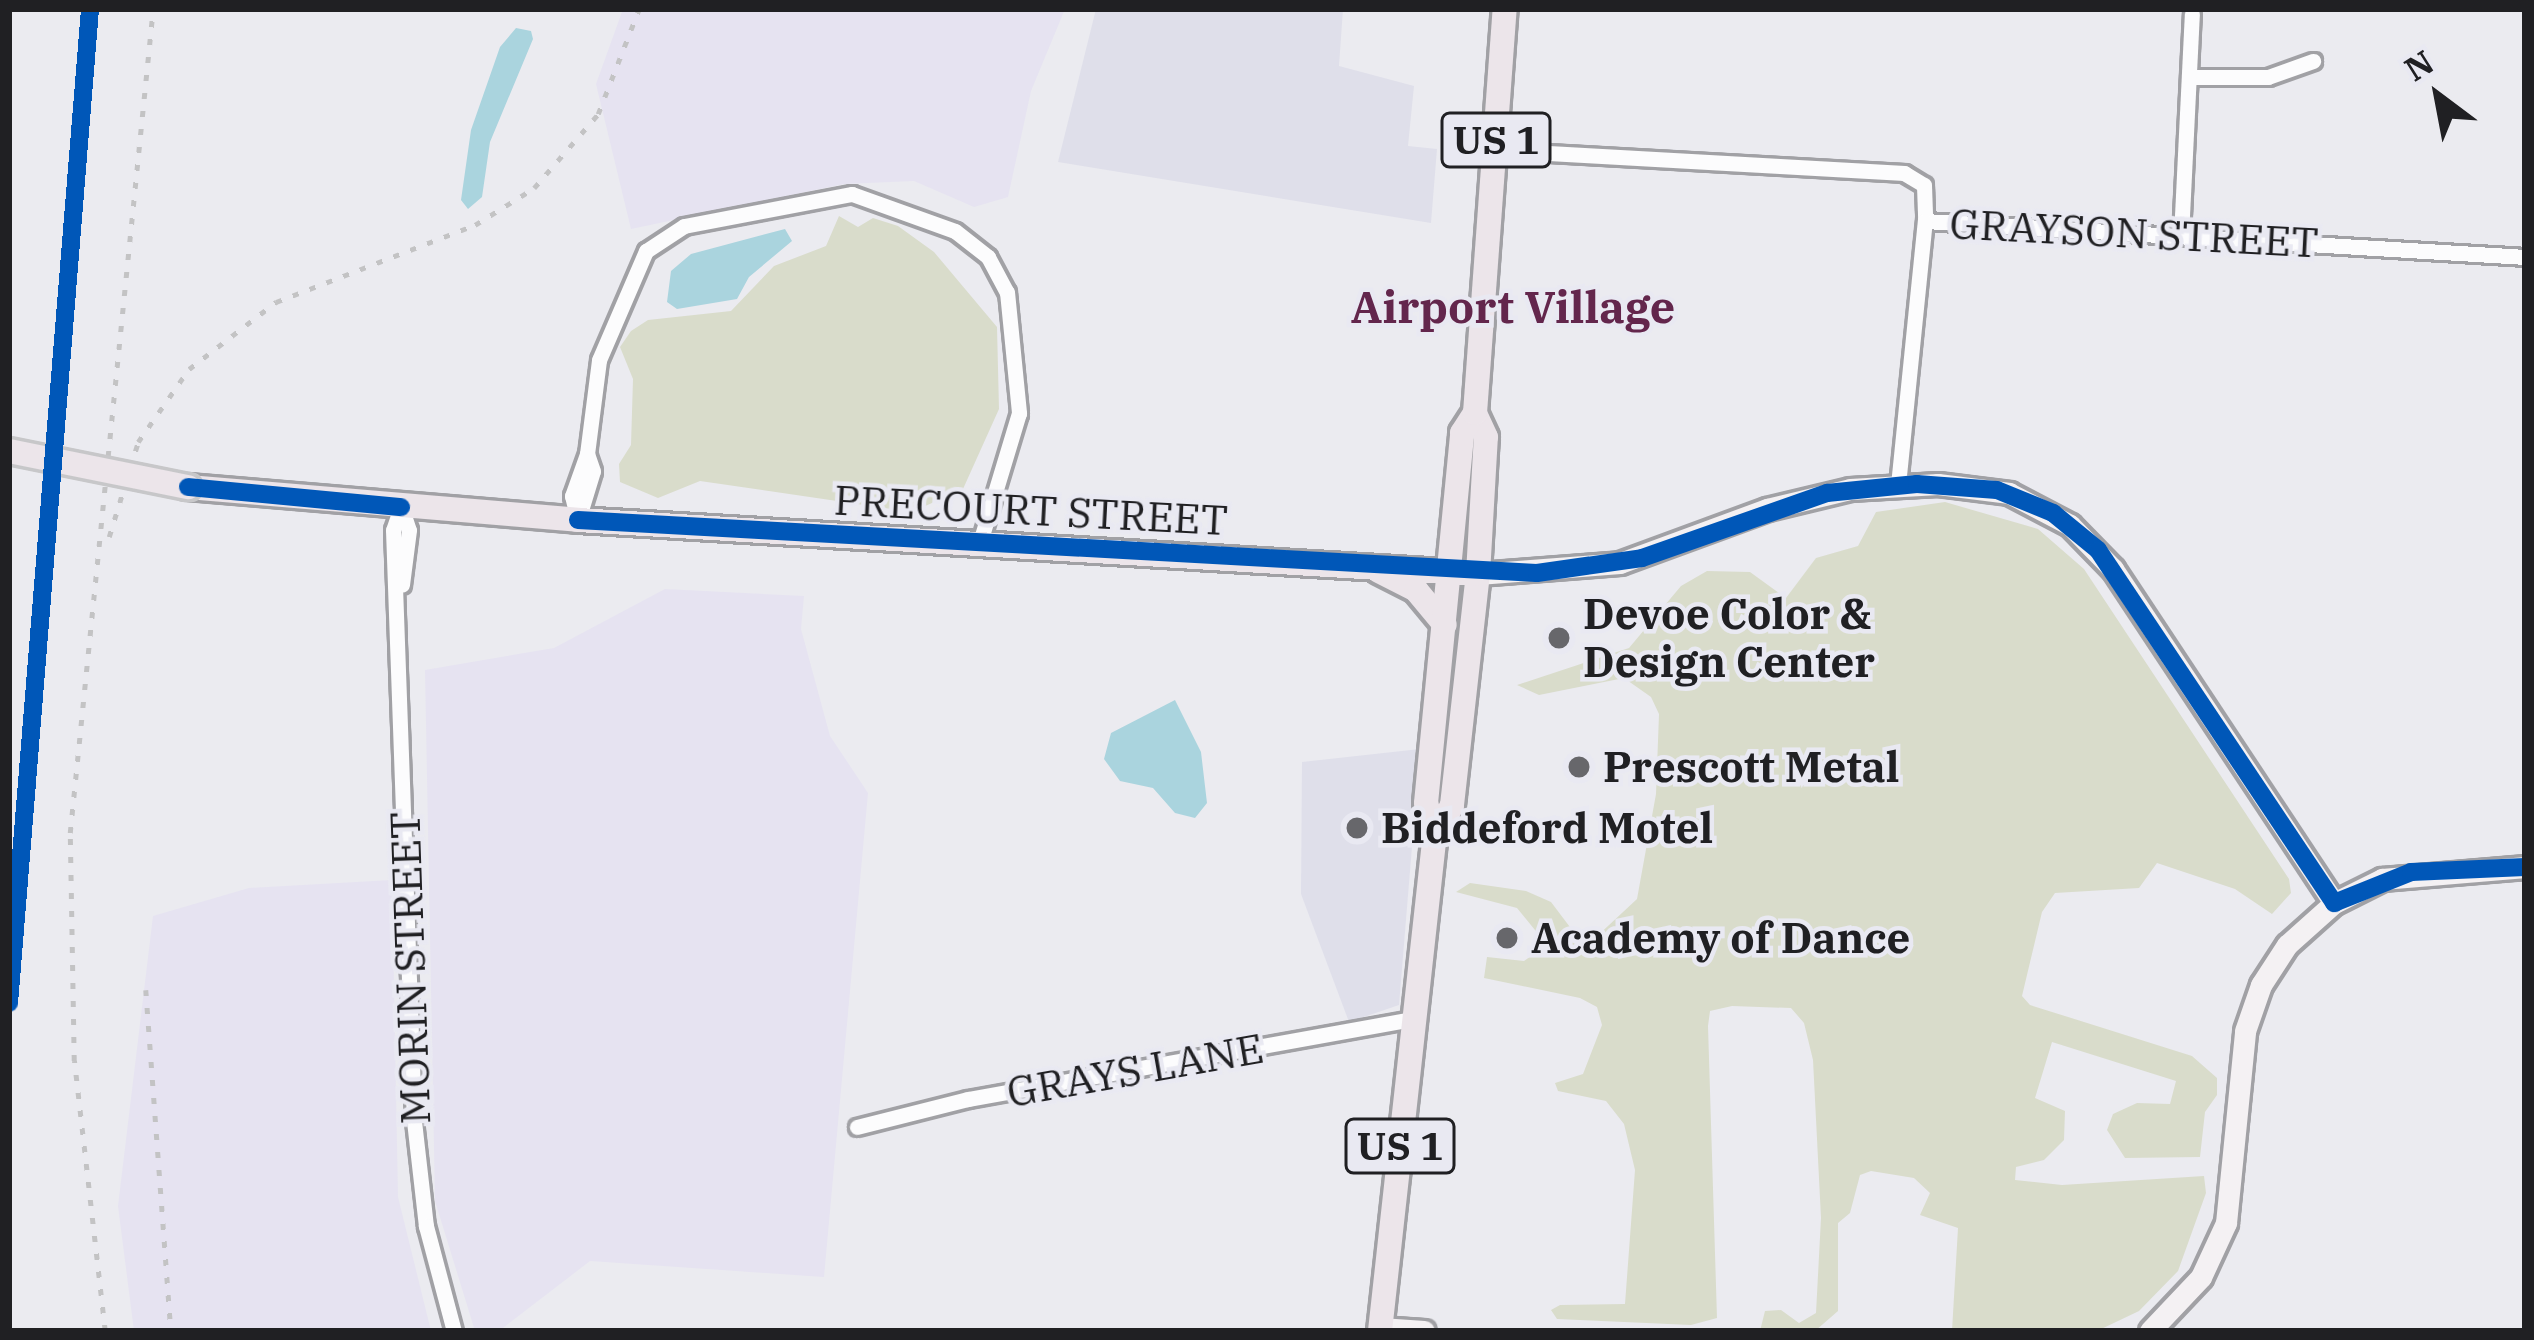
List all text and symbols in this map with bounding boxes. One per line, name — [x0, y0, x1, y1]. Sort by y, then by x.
north arrow — [2378, 36, 2498, 156]
text: N — [2396, 40, 2441, 90]
road number: US 1 — [1439, 107, 1553, 173]
street label: GRAYSON STREET — [1948, 198, 2320, 268]
district label: Airport Village — [1351, 280, 1675, 334]
street label: PRECOURT STREET — [833, 475, 1229, 545]
place label: Devoe Color & Design Center — [1583, 589, 1875, 688]
marker: Devoe Color & Design Center — [1546, 625, 1572, 651]
place label: Prescott Metal — [1603, 742, 1900, 792]
marker: Prescott Metal — [1566, 754, 1592, 780]
place label: Biddeford Motel — [1381, 803, 1713, 853]
street label: MORIN STREET — [379, 811, 441, 1125]
marker: Biddeford Motel — [1344, 815, 1370, 841]
place label: Academy of Dance — [1531, 913, 1910, 963]
marker: Academy of Dance — [1494, 925, 1520, 951]
street label: GRAYS LANE — [1003, 1023, 1267, 1117]
road number: US 1 — [1343, 1113, 1457, 1179]

